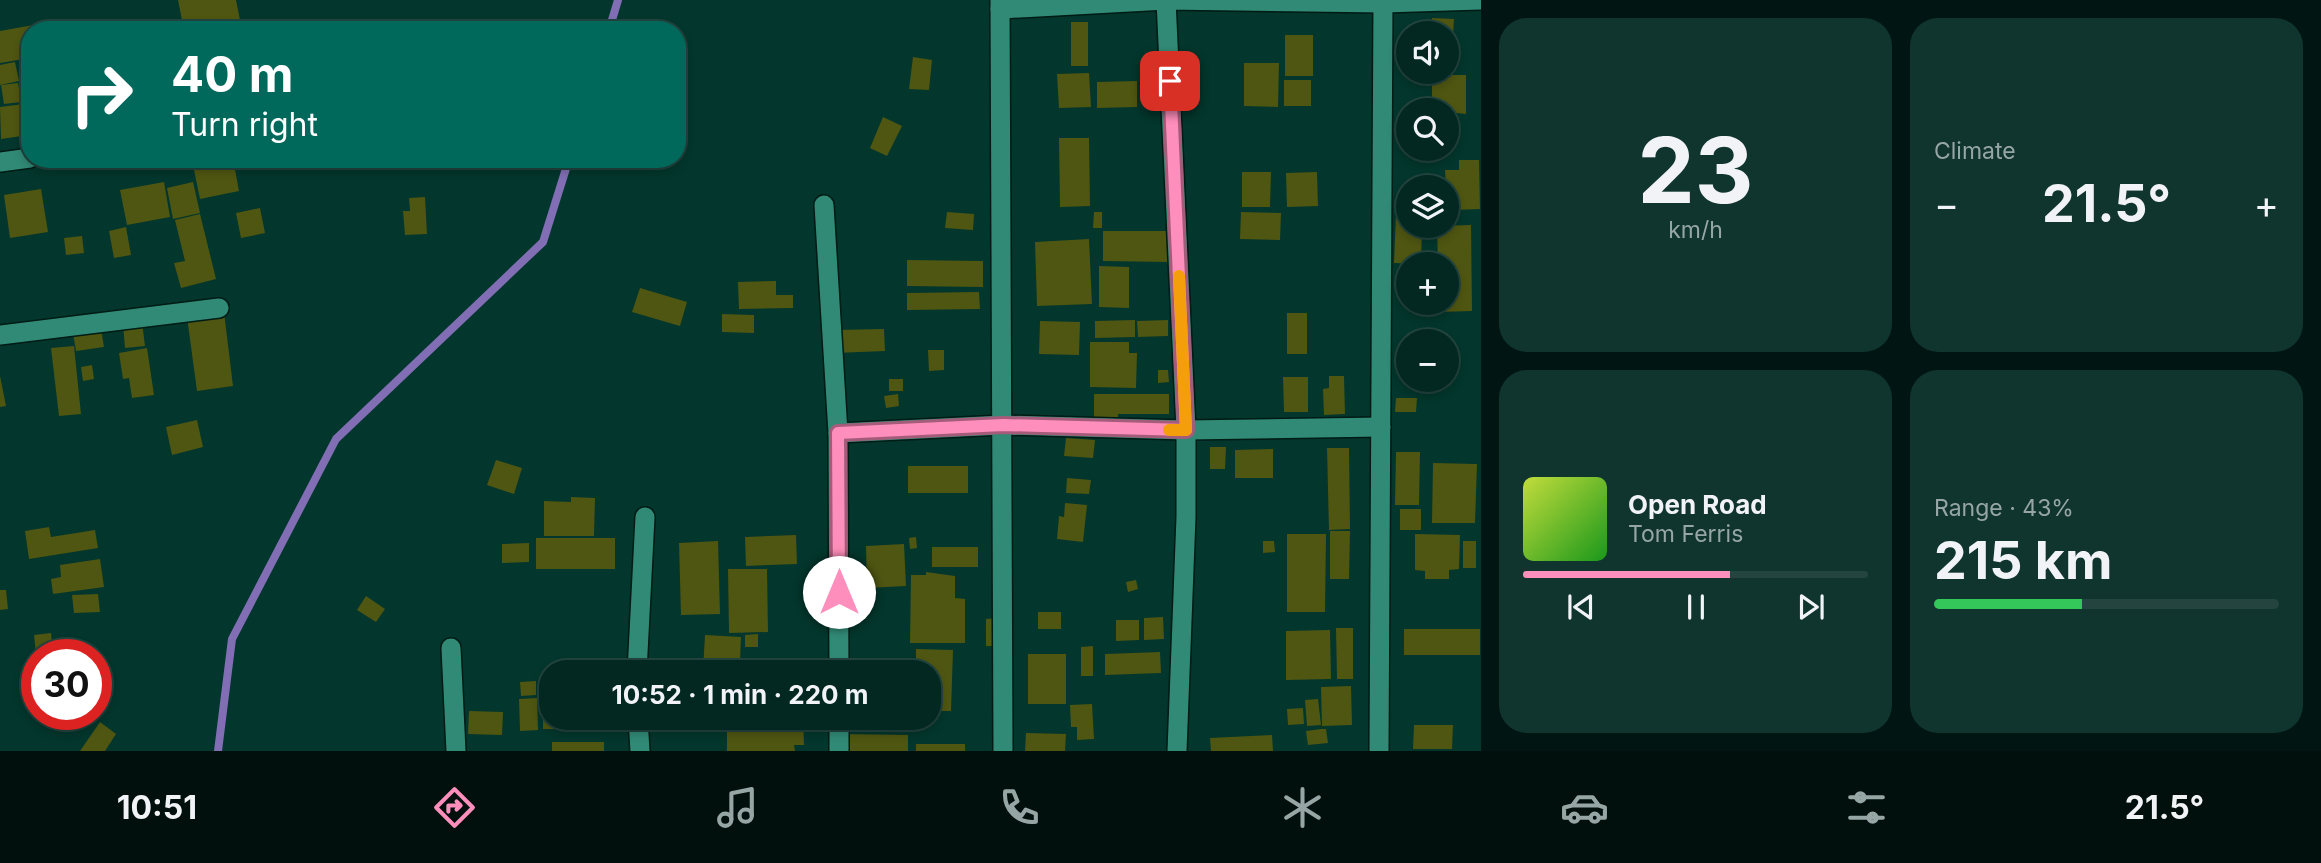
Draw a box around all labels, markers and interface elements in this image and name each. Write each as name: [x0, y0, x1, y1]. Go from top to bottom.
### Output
map controls: [1396, 21, 1459, 392]
button: sound: [1396, 21, 1459, 84]
text: 40 m: [171, 45, 294, 104]
icon: right: [56, 49, 147, 140]
pin: [1140, 51, 1200, 111]
icon: arrive: [1151, 62, 1189, 100]
button: search: [1396, 98, 1459, 161]
text: Turn right: [171, 105, 318, 144]
text: 23: [1637, 115, 1754, 225]
text: Climate: [1934, 137, 2016, 165]
text: 21.5°: [2042, 172, 2171, 235]
button: layers: [1396, 175, 1459, 238]
text: −: [1934, 181, 1959, 227]
text: +: [2254, 181, 2279, 227]
text: km/h: [1668, 216, 1723, 244]
button: +: [1396, 252, 1459, 315]
button: −: [1396, 329, 1459, 392]
text: Open Road: [1628, 489, 1767, 520]
text: Range · 43%: [1934, 494, 2074, 522]
text: Tom Ferris: [1628, 520, 1743, 548]
text: 215 km: [1934, 529, 2112, 592]
position arrow: [802, 555, 876, 629]
icon: previous: [1562, 588, 1600, 626]
icon: pause: [1677, 588, 1715, 626]
icon: next: [1792, 588, 1830, 626]
speed limit sign: 30: [21, 639, 112, 730]
text: 10:52 · 1 min · 220 m: [612, 679, 868, 710]
icon: directions: [430, 783, 479, 832]
icon: music: [713, 783, 762, 832]
icon: phone: [995, 783, 1044, 832]
icon: climate: [1278, 783, 1327, 832]
icon: car: [1560, 783, 1609, 832]
icon: filters: [1842, 783, 1891, 832]
text: 10:51: [117, 788, 197, 827]
text: 21.5°: [2125, 788, 2204, 827]

